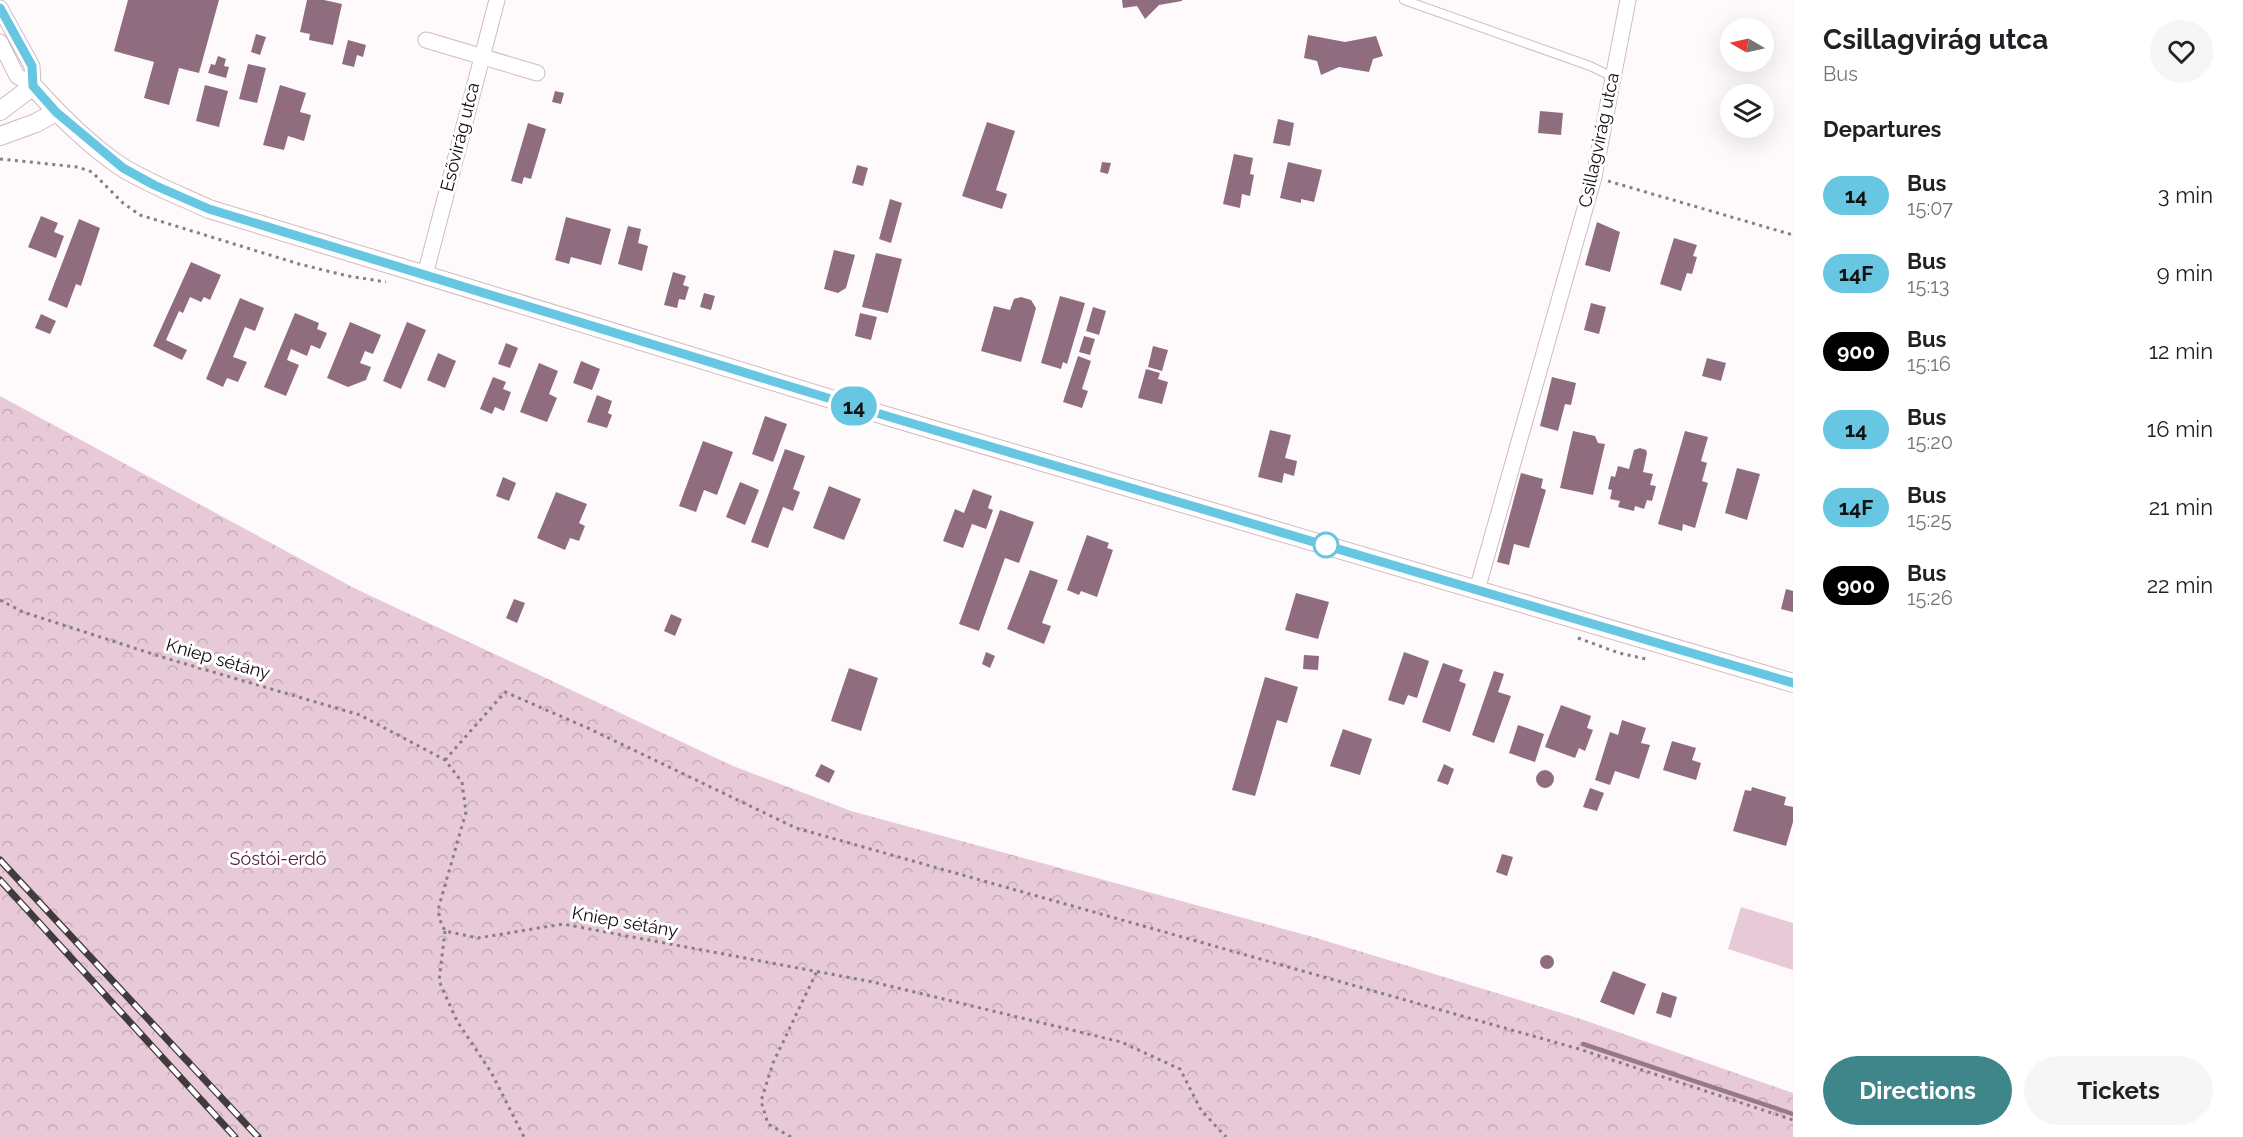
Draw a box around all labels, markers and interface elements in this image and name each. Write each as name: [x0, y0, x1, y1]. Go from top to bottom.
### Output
north arrow: [1720, 18, 1774, 72]
map controls: [1720, 18, 1774, 138]
button: heart: [2150, 20, 2213, 83]
text: Csillagvirág utca: [1823, 23, 2048, 56]
text: Bus: [1823, 62, 1858, 86]
street label: Csillagvirág utca: [1574, 71, 1623, 209]
street label: Esővirág utca: [436, 80, 483, 194]
button: layers: [1720, 84, 1774, 138]
text: Departures: [1823, 116, 1941, 142]
text: Bus: [1907, 170, 1946, 196]
text: 3 min: [2158, 182, 2213, 208]
text: 14: [1845, 183, 1867, 208]
text: 15:07: [1907, 196, 1953, 220]
text: Bus: [1907, 248, 1946, 274]
text: 9 min: [2157, 260, 2213, 286]
text: 14F: [1839, 261, 1873, 286]
text: 15:13: [1907, 274, 1949, 298]
text: Bus: [1907, 326, 1946, 352]
text: 12 min: [2149, 338, 2213, 364]
text: 900: [1837, 339, 1875, 364]
text: 15:16: [1907, 352, 1951, 376]
line badge: 14: [827, 386, 881, 426]
text: 14: [843, 394, 865, 419]
text: Bus: [1907, 404, 1946, 430]
text: 16 min: [2147, 416, 2213, 442]
text: 14: [1845, 417, 1867, 442]
text: 15:20: [1907, 430, 1953, 454]
text: Bus: [1907, 482, 1946, 508]
text: 21 min: [2149, 494, 2213, 520]
text: 14F: [1839, 495, 1873, 520]
text: 15:25: [1907, 508, 1952, 532]
unlabelled marker: [1313, 532, 1339, 558]
text: Bus: [1907, 560, 1946, 586]
text: 22 min: [2147, 572, 2213, 598]
text: 900: [1837, 573, 1875, 598]
text: 15:26: [1907, 586, 1953, 610]
street label: Kniep sétány: [164, 634, 273, 683]
park label: Sóstói-erdő: [230, 848, 327, 869]
street label: Kniep sétány: [570, 902, 680, 941]
button: Directions: [1823, 1056, 2012, 1125]
button: Tickets: [2024, 1056, 2213, 1125]

